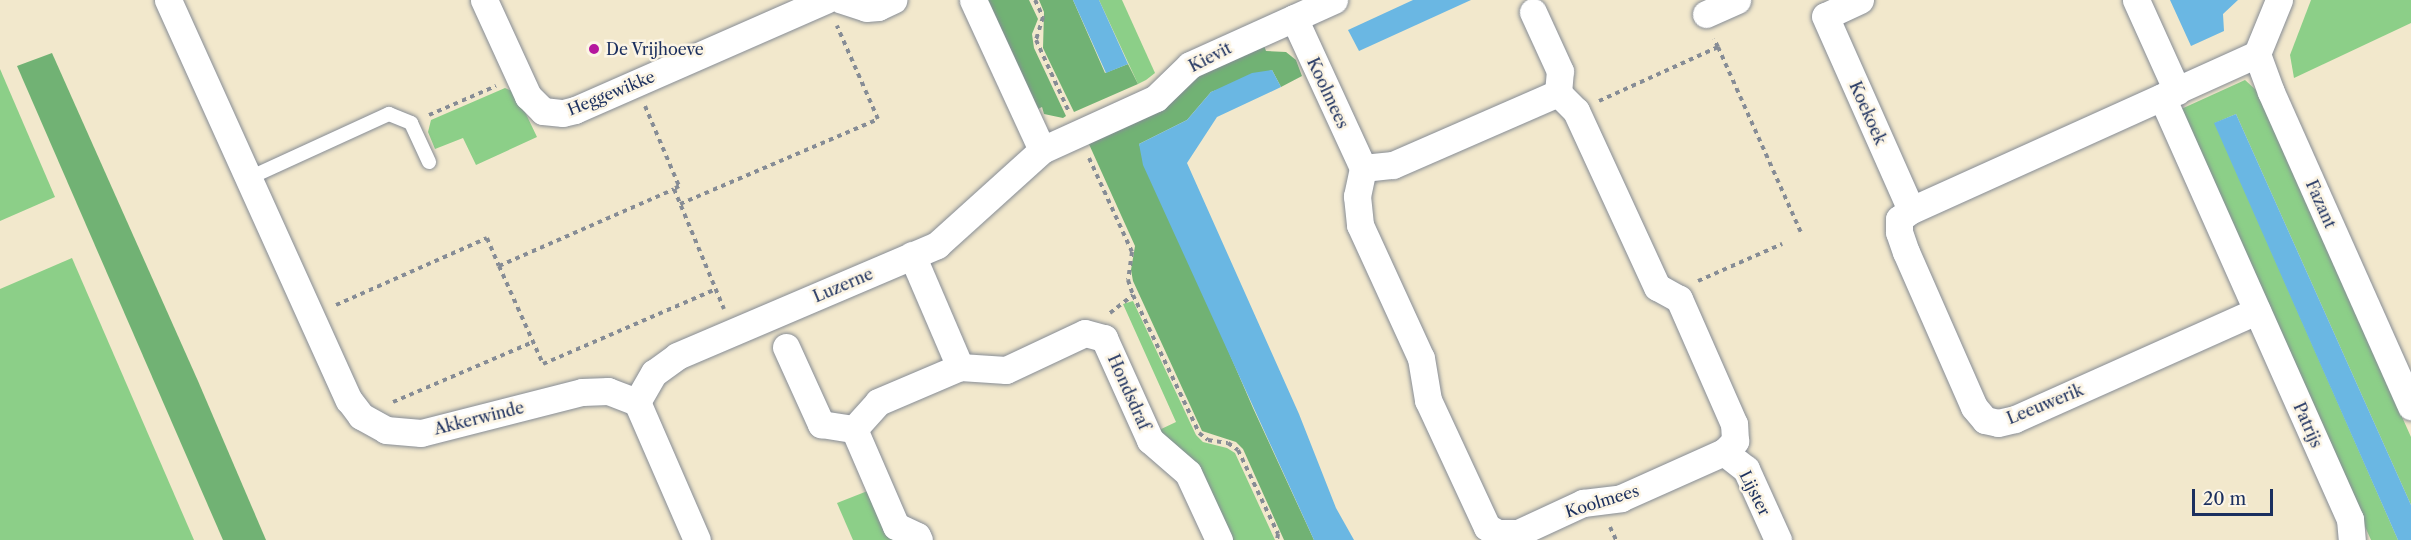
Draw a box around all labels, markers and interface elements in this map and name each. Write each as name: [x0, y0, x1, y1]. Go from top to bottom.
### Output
street label: Kievit: [1186, 38, 1234, 76]
place label: De Vrijhoeve: [606, 39, 704, 59]
marker: De Vrijhoeve: [587, 42, 601, 56]
street label: Koolmees: [1303, 54, 1353, 132]
street label: Heggewikke: [564, 67, 658, 119]
street label: Koekoek: [1846, 78, 1890, 148]
street label: Fazant: [2302, 177, 2340, 231]
street label: Luzerne: [810, 264, 876, 306]
street label: Hondsdraf: [1104, 351, 1154, 433]
street label: Leeuwerik: [2004, 380, 2086, 428]
street label: Akkerwinde: [432, 398, 526, 438]
street label: Patrijs: [2290, 399, 2326, 451]
street label: Lijster: [1736, 467, 1774, 519]
scale bar: [2195, 477, 2276, 515]
street label: Koolmees: [1563, 481, 1641, 521]
text: 20 m: [2203, 488, 2246, 510]

